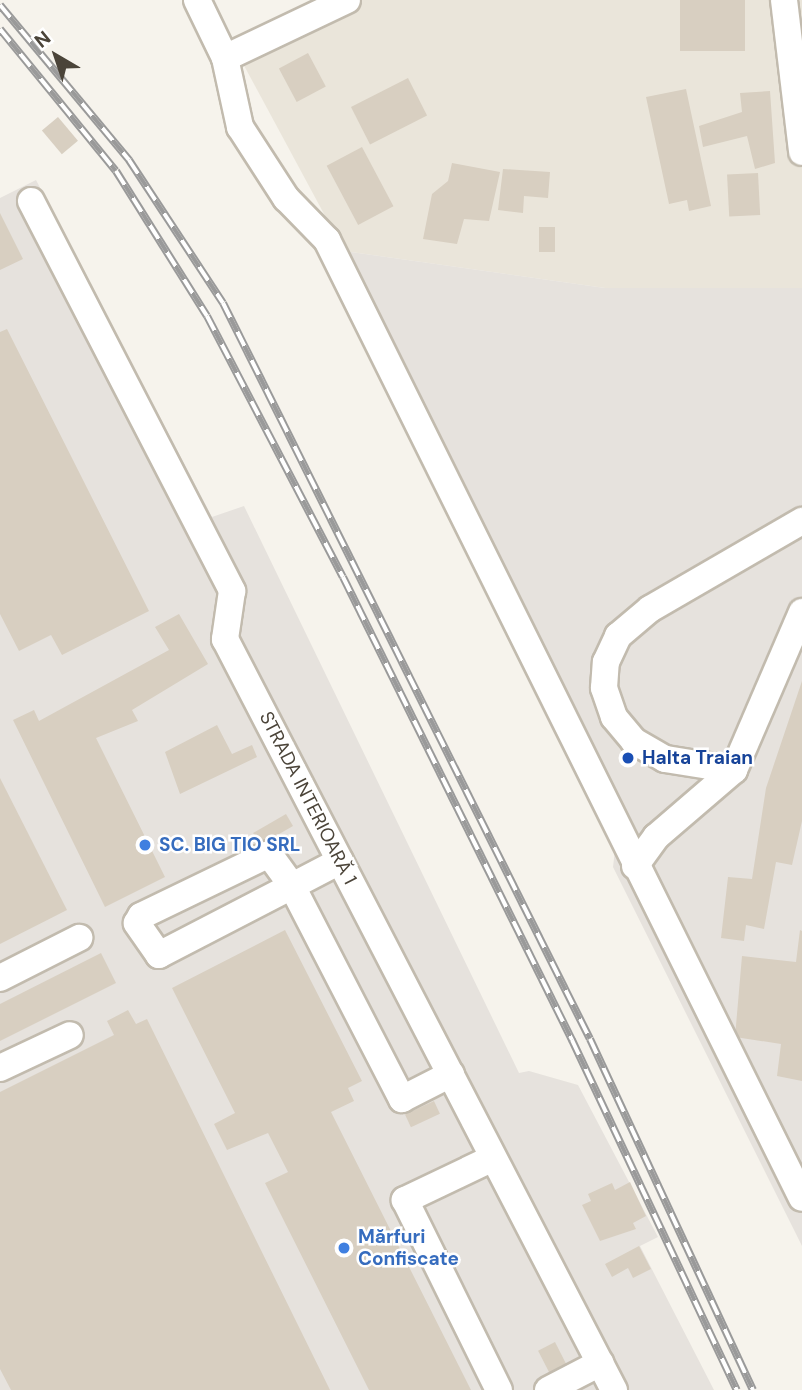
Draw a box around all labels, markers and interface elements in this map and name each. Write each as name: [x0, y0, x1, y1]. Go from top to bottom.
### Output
north arrow: [21, 21, 91, 91]
text: N: [29, 25, 56, 53]
street label: STRADA INTERIOARĂ 1: [254, 708, 362, 888]
place label: Halta Traian: [642, 747, 753, 769]
marker: Halta Traian: [620, 750, 636, 766]
place label: SC. BIG TIO SRL: [159, 834, 300, 856]
marker: SC. BIG TIO SRL: [137, 837, 153, 853]
place label: Mărfuri Confiscate: [358, 1226, 459, 1270]
marker: Mărfuri Confiscate: [336, 1240, 352, 1256]

